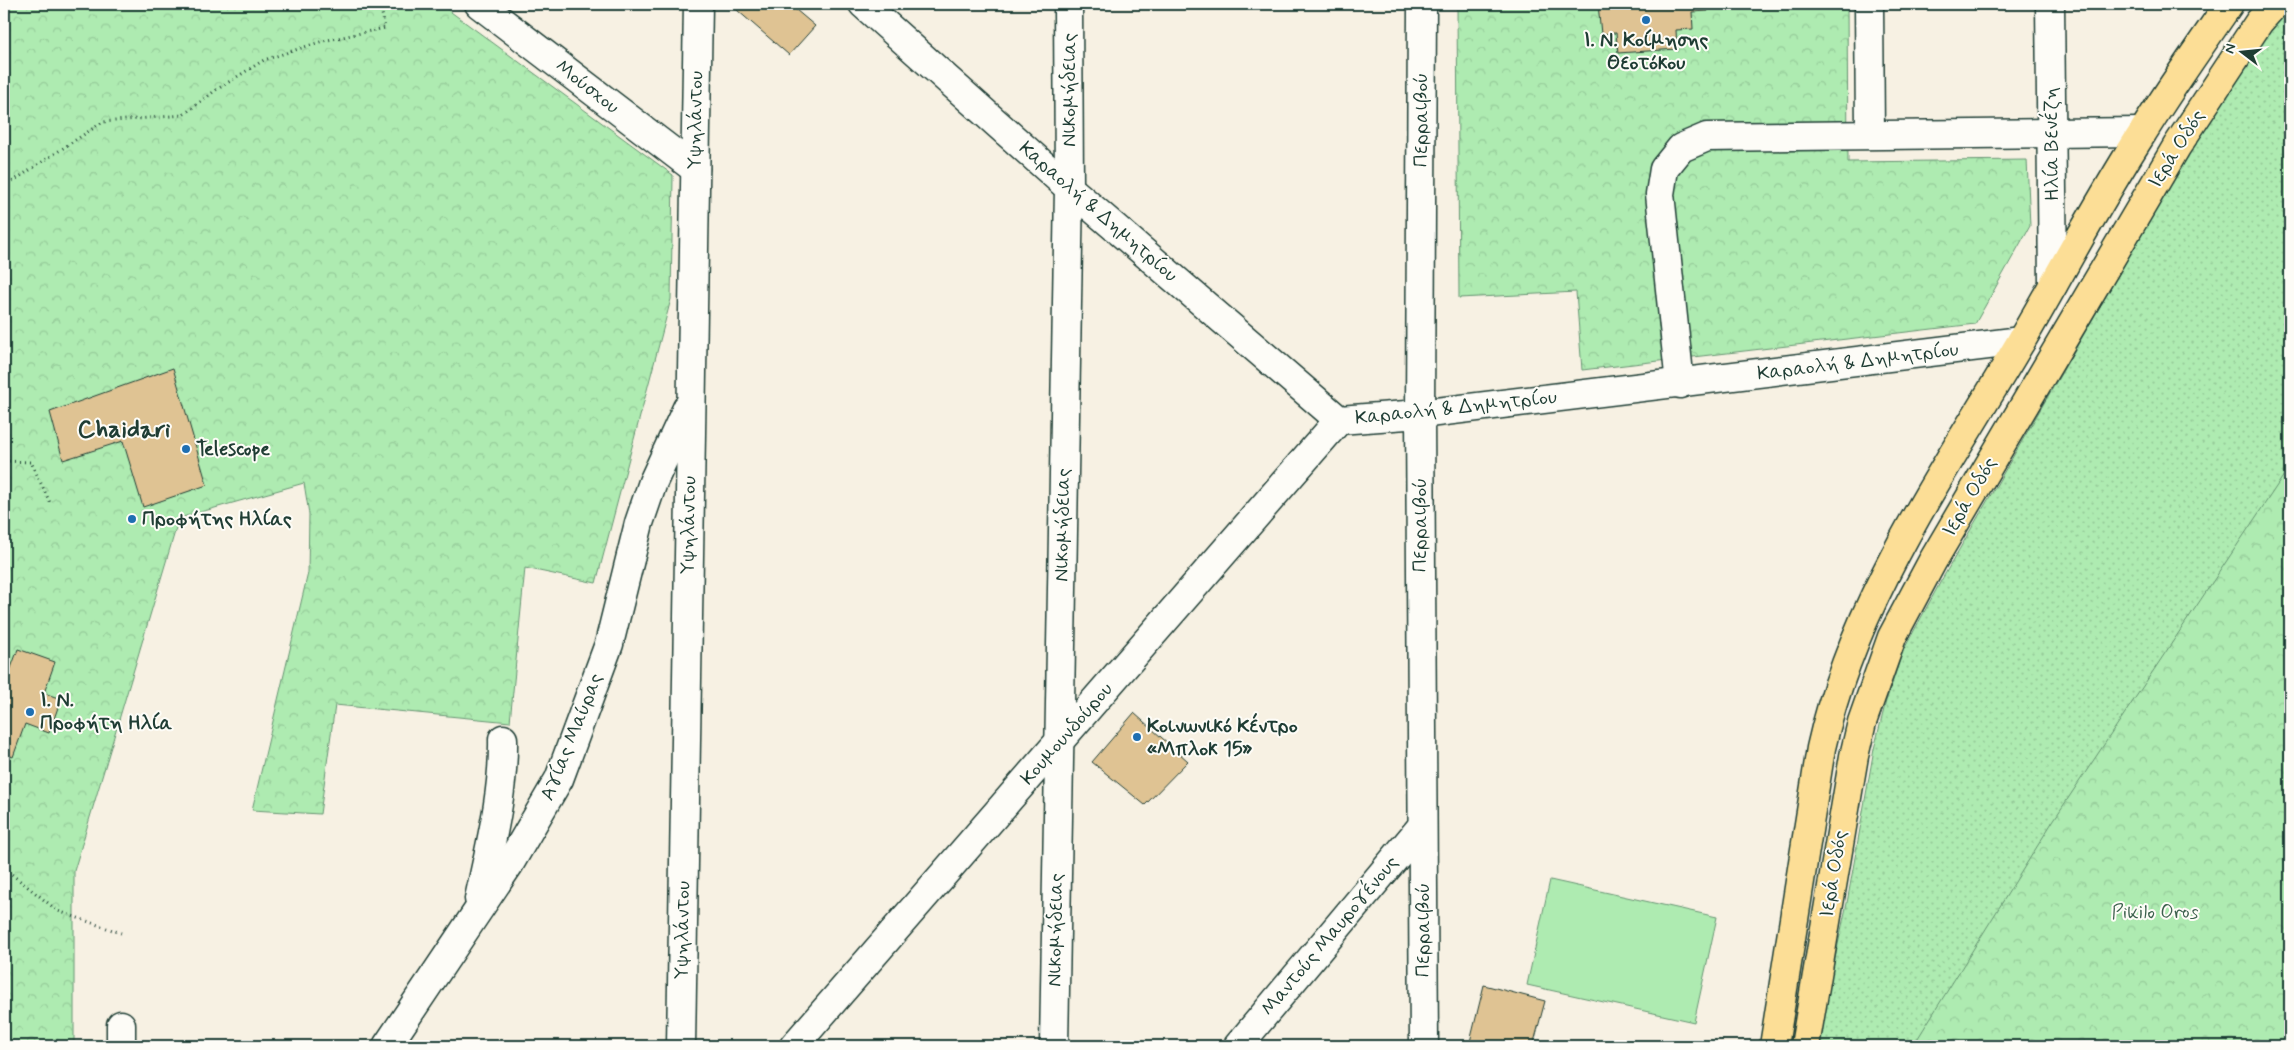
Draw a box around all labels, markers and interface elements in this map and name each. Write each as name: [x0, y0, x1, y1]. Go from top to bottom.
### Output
marker: Ι. Ν. Κοίμησης Θεοτόκου: [1640, 14, 1652, 26]
place label: Ι. Ν. Κοίμησης Θεοτόκου: [1584, 27, 1709, 77]
north arrow: [2216, 28, 2266, 78]
street label: Νικομήδειας: [1056, 33, 1083, 147]
text: N: [2221, 42, 2240, 56]
street label: Μούσχου: [549, 53, 625, 121]
street label: Υψηλάντου: [682, 71, 710, 169]
street label: Περραιβού: [1408, 73, 1435, 167]
street label: Ηλία Βενέζη: [2038, 87, 2066, 201]
street label: Ιερά Οδός: [2142, 104, 2212, 193]
street label: Καραολή & Δημητρίου: [1013, 135, 1183, 289]
street label: Καραολή & Δημητρίου: [1756, 336, 1960, 388]
street label: Καραολή & Δημητρίου: [1354, 384, 1558, 432]
district label: Chaidari: [78, 414, 171, 447]
place label: Telescope: [196, 436, 270, 463]
marker: Telescope: [180, 443, 192, 455]
street label: Ιερά Οδός: [1936, 452, 2004, 542]
street label: Νικομήδειας: [1049, 468, 1077, 582]
street label: Υψηλάντου: [675, 476, 703, 574]
street label: Περραιβού: [1407, 478, 1434, 572]
place label: Προφήτης Ηλίας: [142, 506, 292, 533]
marker: Προφήτης Ηλίας: [126, 513, 138, 525]
street label: Αγίας Μαύρας: [534, 669, 610, 805]
street label: Κουμουνδούρου: [1015, 677, 1119, 791]
place label: Ι. Ν. Προφήτη Ηλία: [40, 687, 172, 737]
marker: Ι. Ν. Προφήτη Ηλία: [24, 706, 36, 718]
place label: Κοινωνικό Κέντρο «Μπλοκ 15»: [1147, 712, 1298, 763]
marker: Κοινωνικό Κέντρο «Μπλοκ 15»: [1131, 731, 1143, 743]
street label: Ιερά Οδός: [1814, 828, 1854, 920]
street label: Μαντούς Μαυρογένους: [1255, 850, 1405, 1022]
street label: Νικομήδειας: [1042, 873, 1070, 987]
street label: Υψηλάντου: [669, 881, 697, 979]
street label: Περραιβού: [1410, 883, 1437, 977]
park label: Pikilo Oros: [2111, 899, 2199, 926]

